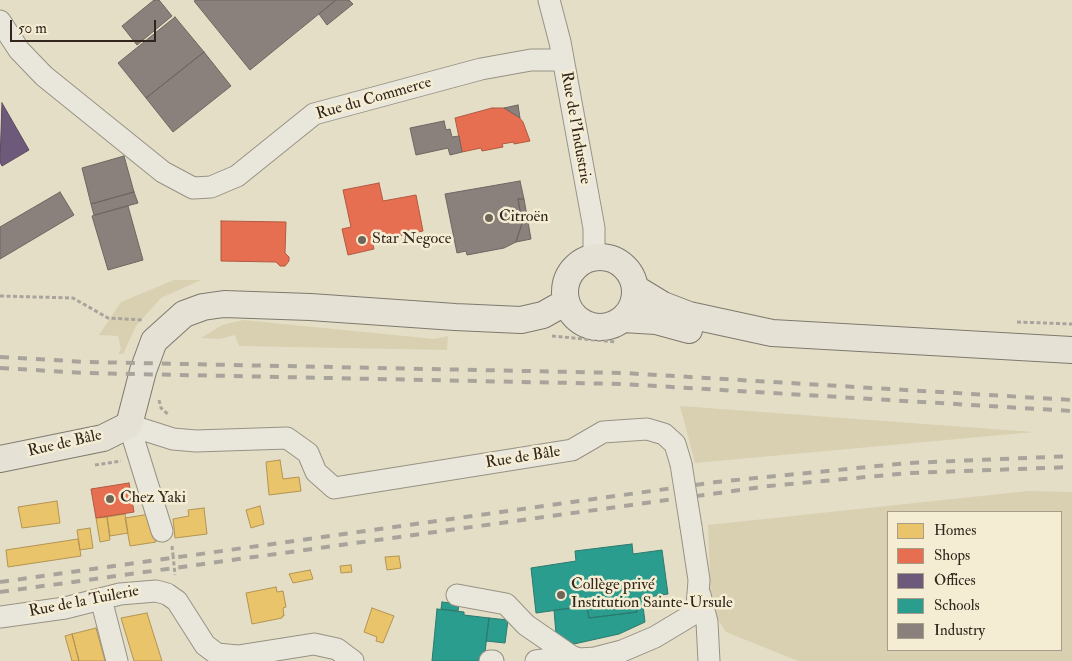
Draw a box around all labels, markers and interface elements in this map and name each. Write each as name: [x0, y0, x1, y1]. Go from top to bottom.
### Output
scale bar: [12, 10, 159, 42]
text: 50 m: [18, 19, 47, 38]
street label: Rue de l'Industrie: [556, 70, 594, 186]
street label: Rue du Commerce: [314, 73, 434, 125]
place label: Citroën: [499, 208, 548, 228]
marker: Citroën: [483, 212, 495, 224]
place label: Star Negoce: [372, 230, 451, 250]
marker: Star Negoce: [356, 234, 368, 246]
street label: Rue de Bâle: [26, 426, 104, 462]
street label: Rue de Bâle: [484, 443, 562, 473]
place label: Chez Yaki: [120, 489, 186, 509]
marker: Chez Yaki: [104, 493, 116, 505]
legend: [887, 511, 1062, 651]
text: Homes: [934, 521, 976, 540]
text: Shops: [934, 546, 970, 565]
text: Offices: [934, 571, 976, 590]
place label: Collège privé Institution Sainte-Ursule: [571, 576, 733, 614]
street label: Rue de la Tuilerie: [27, 582, 141, 622]
marker: Collège privé Institution Sainte-Ursule: [555, 589, 567, 601]
text: Schools: [934, 596, 980, 615]
text: Industry: [934, 621, 985, 640]

